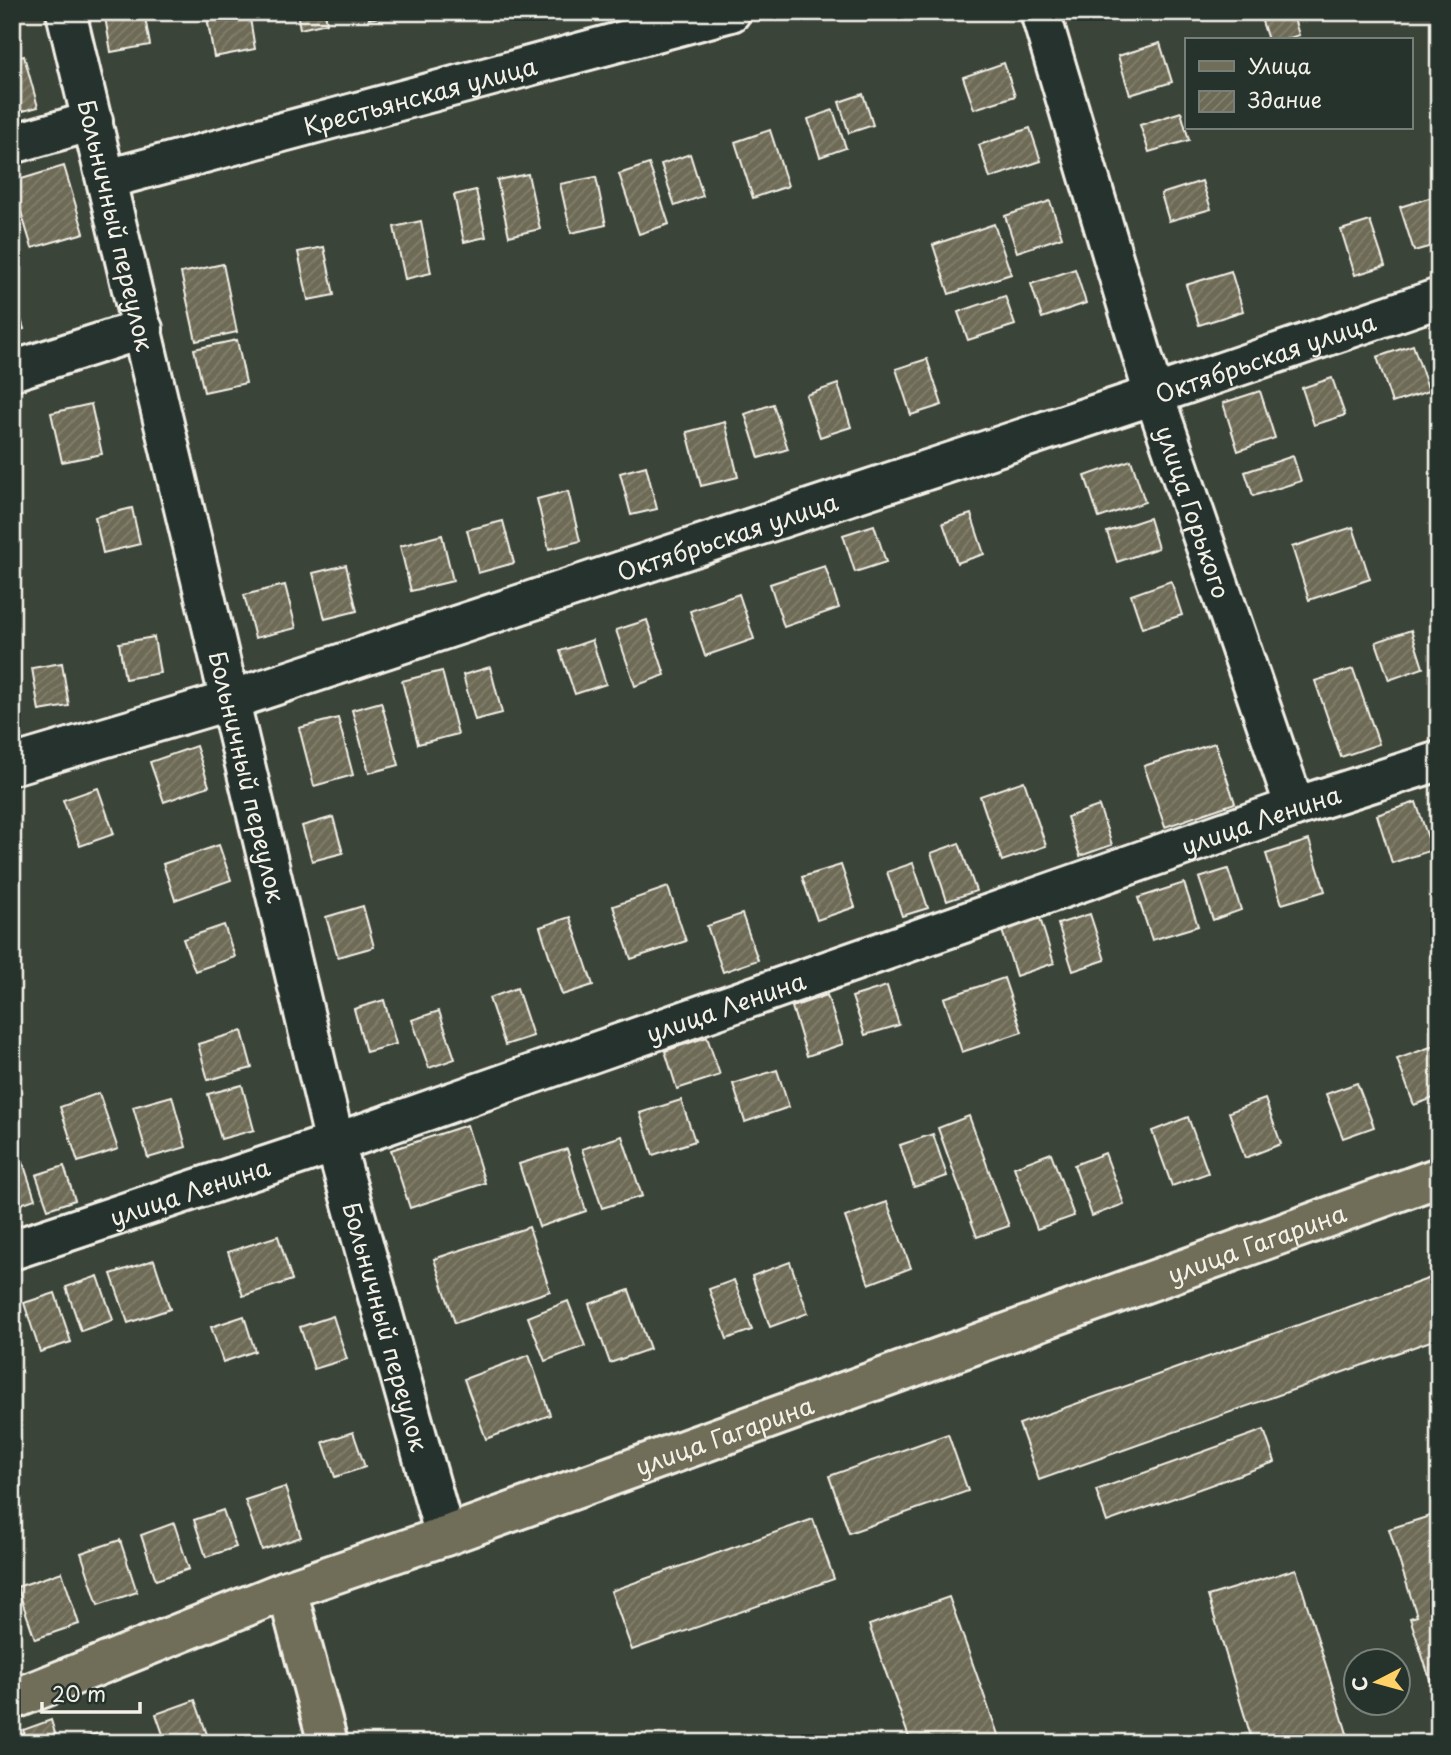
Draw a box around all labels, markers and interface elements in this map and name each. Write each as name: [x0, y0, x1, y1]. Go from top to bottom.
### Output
legend: [1185, 38, 1412, 130]
street label: Крестьянская улица: [299, 47, 541, 144]
text: Улица: [1248, 49, 1311, 81]
text: Здание: [1248, 83, 1322, 115]
street label: Больничный переулок: [69, 96, 164, 355]
street label: Октябрьская улица: [1150, 303, 1380, 411]
street label: улица Горького: [1148, 420, 1240, 603]
street label: Октябрьская улица: [612, 483, 842, 589]
street label: Больничный переулок: [201, 647, 295, 907]
street label: улица Ленина: [1176, 776, 1345, 864]
street label: улица Ленина: [641, 962, 810, 1051]
street label: улица Ленина: [105, 1148, 274, 1234]
street label: улица Гагарина: [1162, 1194, 1351, 1292]
street label: Больничный переулок: [334, 1198, 439, 1456]
street label: улица Гагарина: [630, 1386, 818, 1484]
north arrow: [1342, 1646, 1412, 1716]
scale bar: [42, 1671, 140, 1715]
text: С: [1344, 1675, 1374, 1692]
text: 20 m: [52, 1677, 106, 1709]

